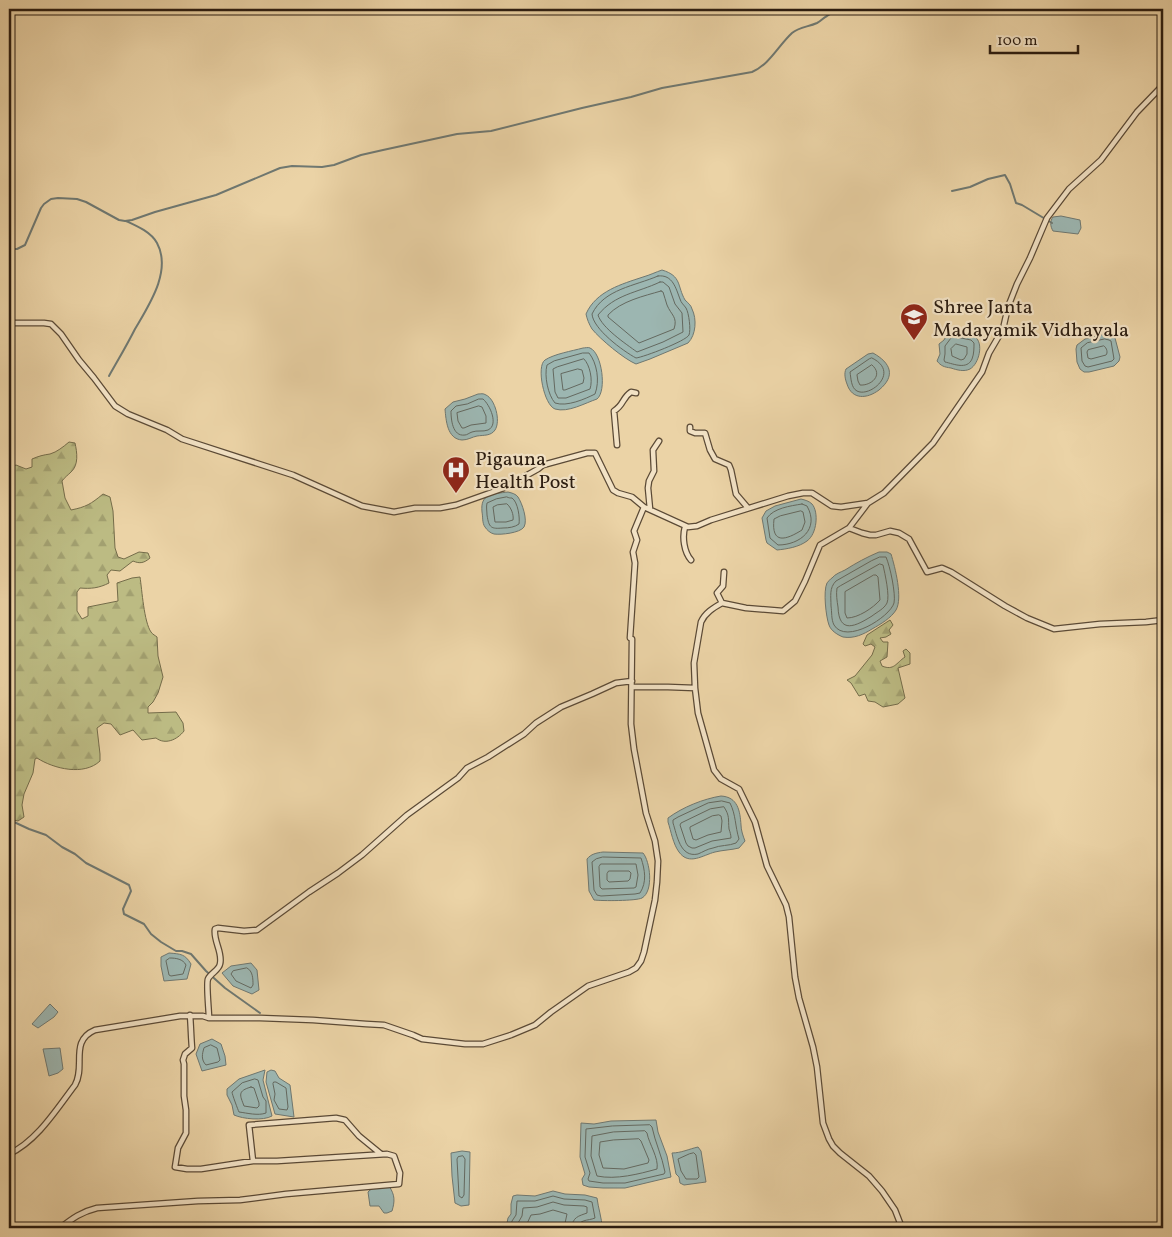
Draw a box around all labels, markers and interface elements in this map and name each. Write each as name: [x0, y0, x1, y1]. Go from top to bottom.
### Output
scale bar: [990, 22, 1077, 54]
text: 100 m: [997, 31, 1037, 52]
place label: Shree Janta Madayamik Vidhayala: [933, 294, 1129, 345]
school or university icon: Shree Janta Madayamik Vidhayala: [899, 302, 929, 341]
place label: Pigauna Health Post: [475, 446, 576, 497]
hospital icon: Pigauna Health Post: [441, 455, 471, 494]

